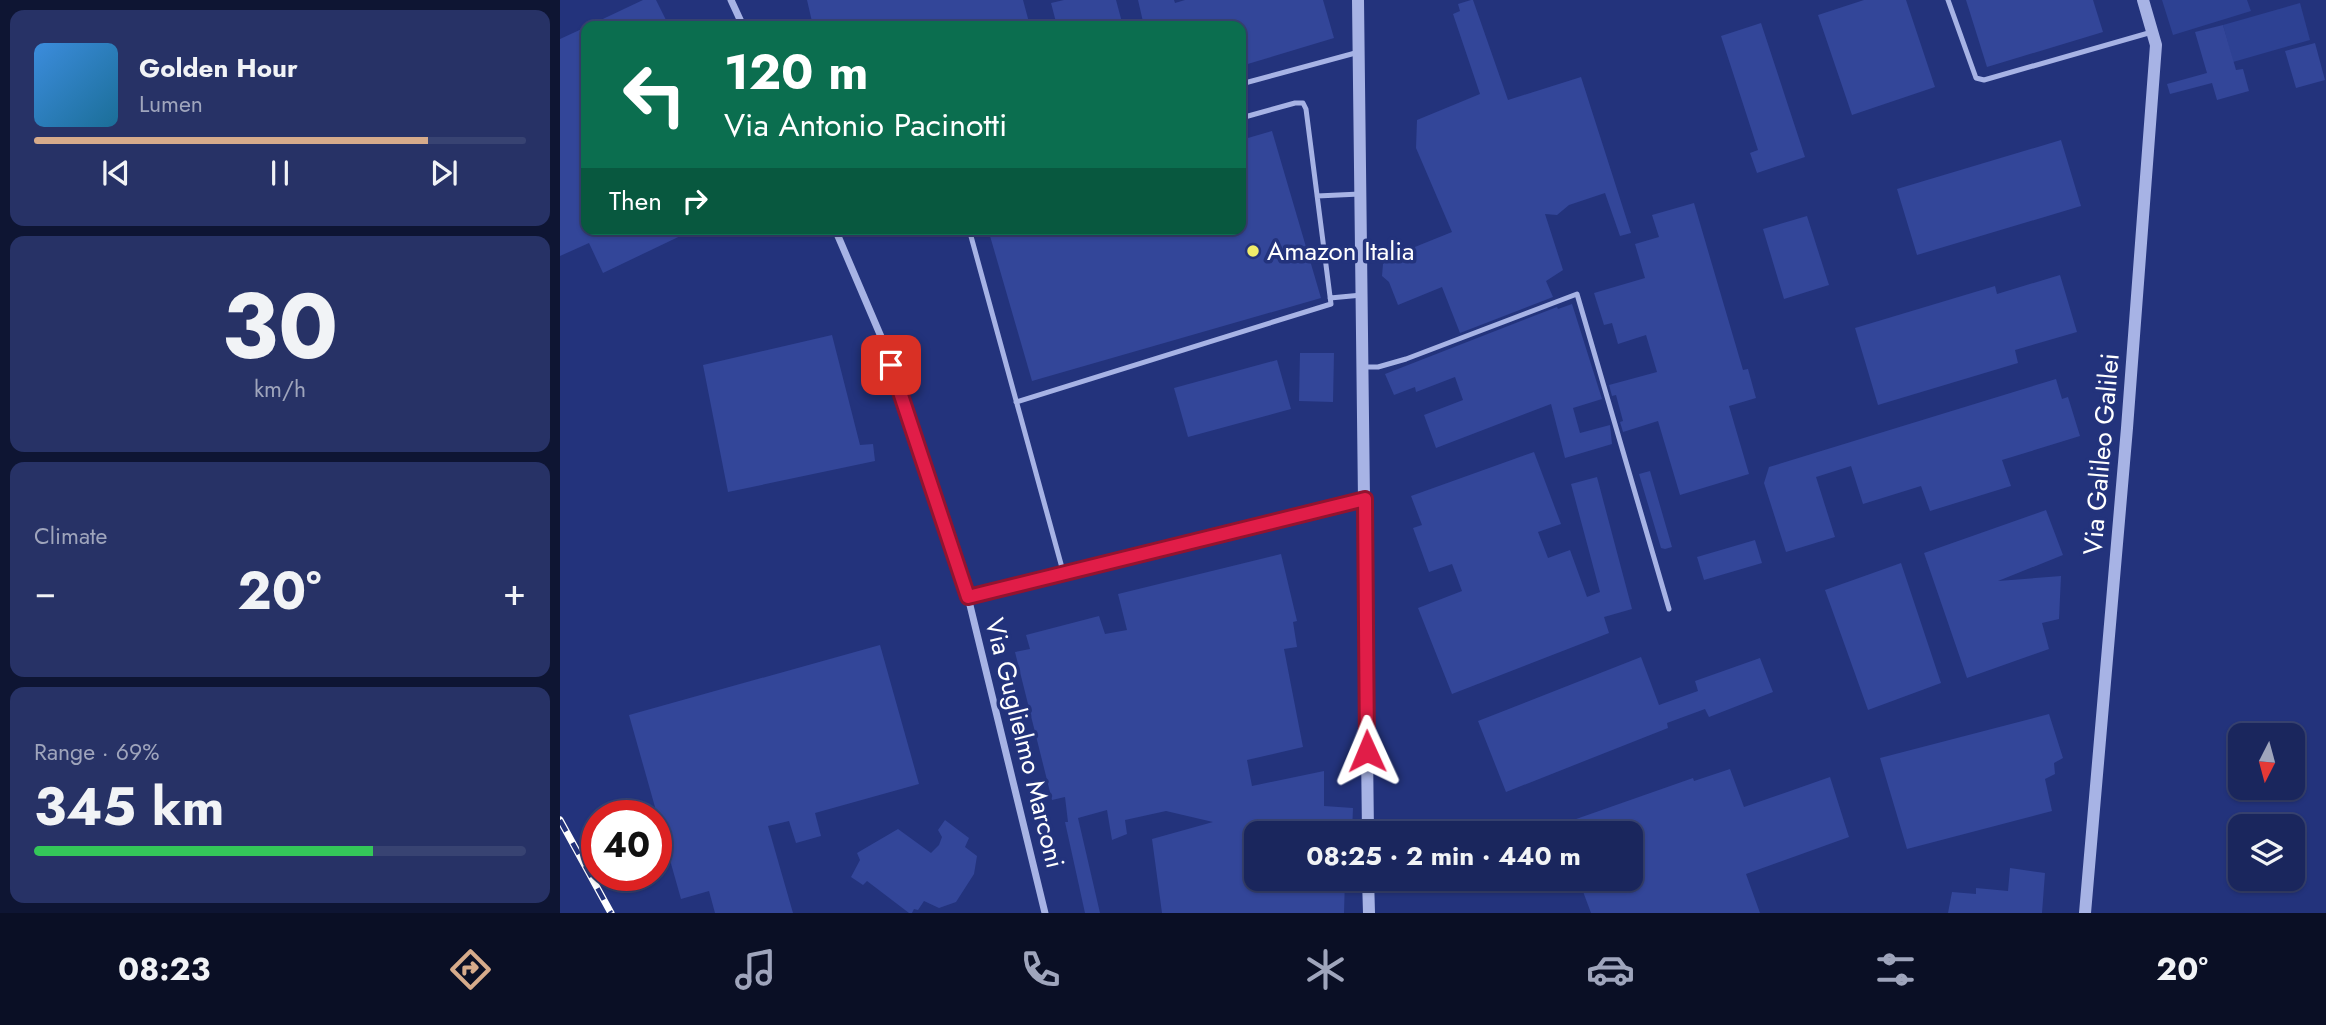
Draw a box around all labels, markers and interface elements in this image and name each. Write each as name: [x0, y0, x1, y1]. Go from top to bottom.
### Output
text: 120 m: [724, 37, 868, 107]
text: Golden Hour: [139, 49, 298, 87]
icon: left: [609, 49, 700, 140]
text: Lumen: [139, 87, 203, 121]
text: Via Antonio Pacinotti: [724, 102, 1007, 148]
icon: previous: [97, 154, 135, 192]
icon: pause: [261, 154, 299, 192]
icon: next: [425, 154, 463, 192]
text: Then: [609, 182, 662, 220]
icon: right: [676, 182, 714, 220]
place label: Amazon Italia: [1267, 232, 1415, 270]
marker: Amazon Italia: [1245, 243, 1261, 259]
text: 30: [222, 261, 338, 392]
pin: [861, 335, 921, 395]
icon: arrive: [872, 346, 910, 384]
street label: Via Galileo Galilei: [2073, 351, 2129, 557]
text: km/h: [254, 372, 306, 406]
text: Climate: [34, 519, 107, 553]
text: 20°: [238, 553, 322, 629]
text: −: [34, 564, 56, 619]
text: +: [503, 564, 526, 619]
street label: Via Guglielmo Marconi: [976, 614, 1074, 872]
position arrow: [1330, 714, 1404, 788]
north arrow: [2228, 723, 2305, 800]
map controls: [2228, 723, 2305, 891]
text: Range · 69%: [34, 735, 159, 769]
text: 345 km: [34, 769, 224, 845]
speed limit sign: 40: [581, 800, 672, 891]
button: layers: [2228, 814, 2305, 891]
text: 08:25 · 2 min · 440 m: [1306, 837, 1581, 875]
icon: directions: [446, 945, 495, 994]
icon: music: [731, 945, 780, 994]
icon: phone: [1016, 945, 1065, 994]
icon: climate: [1301, 945, 1350, 994]
icon: car: [1586, 945, 1635, 994]
icon: filters: [1871, 945, 1920, 994]
text: 08:23: [118, 946, 210, 992]
text: 20°: [2156, 946, 2208, 992]

